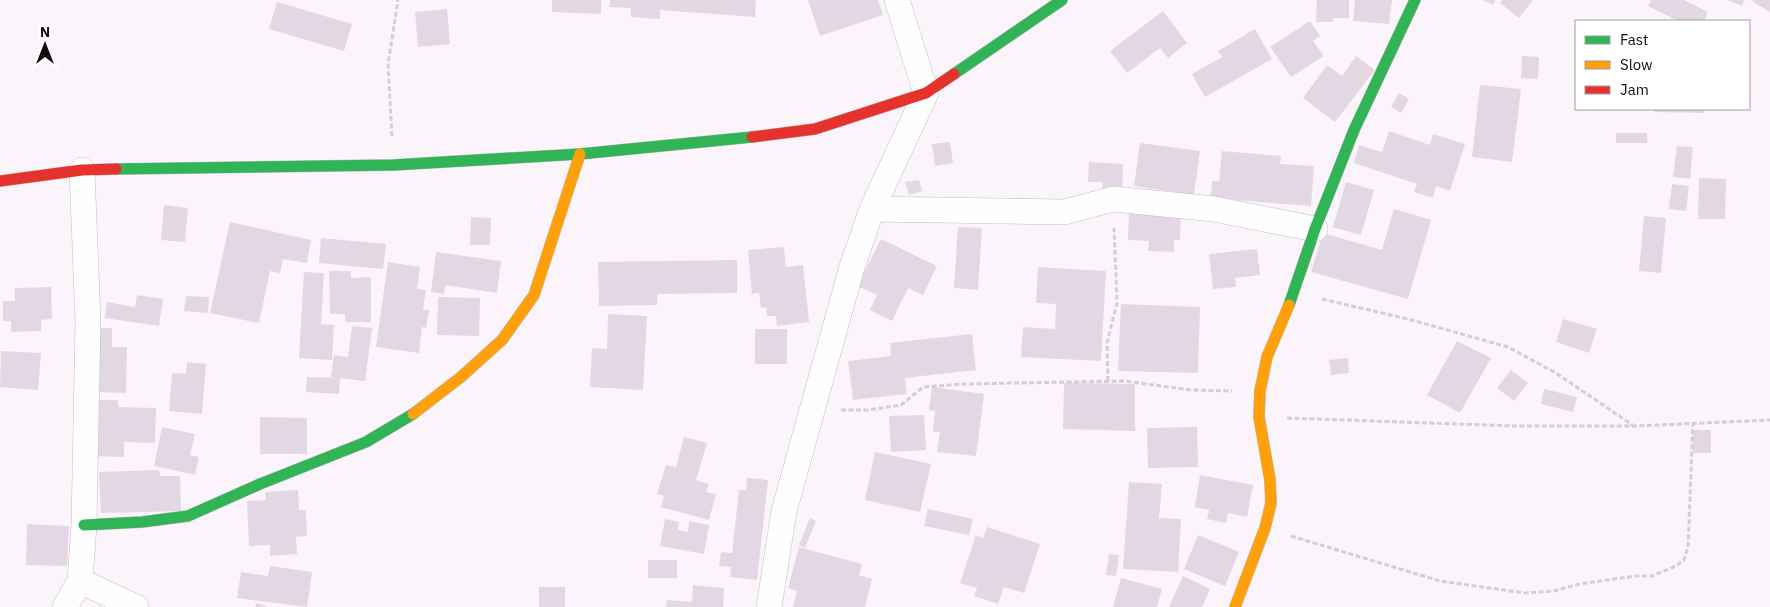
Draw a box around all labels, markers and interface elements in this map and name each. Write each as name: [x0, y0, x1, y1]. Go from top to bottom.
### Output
north arrow: [20, 20, 70, 70]
legend: [1575, 20, 1750, 110]
text: N: [40, 23, 50, 41]
text: Fast: [1620, 30, 1648, 49]
text: Slow: [1620, 55, 1653, 74]
text: Jam: [1620, 80, 1649, 99]

